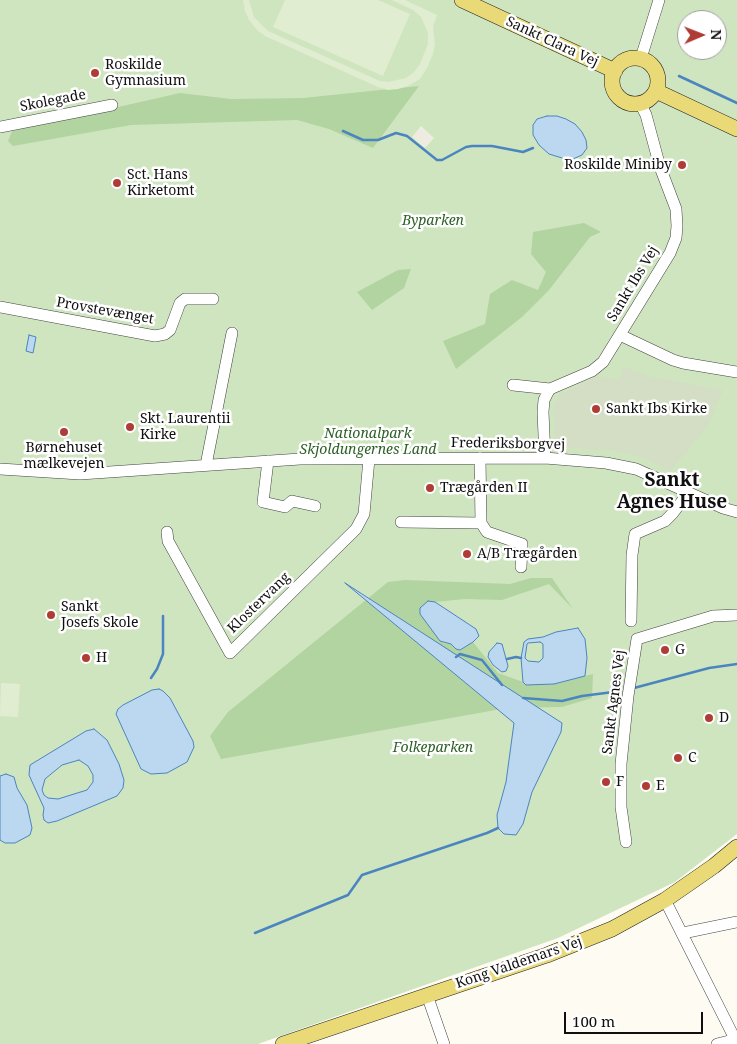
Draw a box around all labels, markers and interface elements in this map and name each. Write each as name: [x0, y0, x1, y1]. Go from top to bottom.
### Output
north arrow: [677, 10, 727, 60]
street label: Sankt Clara Vej: [503, 13, 601, 71]
text: N: [707, 29, 726, 40]
place label: Roskilde Gymnasium: [105, 57, 186, 90]
marker: Roskilde Gymnasium: [89, 67, 101, 79]
street label: Skolegade: [19, 86, 87, 116]
place label: Roskilde Miniby: [564, 157, 672, 173]
marker: Roskilde Miniby: [676, 159, 688, 171]
place label: Sct. Hans Kirketomt: [127, 167, 194, 200]
marker: Sct. Hans Kirketomt: [111, 177, 123, 189]
park label: Byparken: [402, 213, 464, 229]
street label: Sankt Ibs Vej: [604, 243, 662, 325]
street label: Provstevænget: [55, 294, 155, 328]
place label: Sankt Ibs Kirke: [606, 401, 707, 417]
marker: Sankt Ibs Kirke: [590, 403, 602, 415]
place label: Skt. Laurentii Kirke: [140, 411, 230, 444]
marker: Skt. Laurentii Kirke: [124, 421, 136, 433]
marker: Børnehuset mælkevejen: [58, 426, 70, 438]
park label: Nationalpark Skjoldungernes Land: [300, 426, 436, 458]
street label: Frederiksborgvej: [451, 435, 565, 453]
place label: Børnehuset mælkevejen: [23, 440, 105, 472]
district label: Sankt Agnes Huse: [617, 470, 727, 514]
place label: Trægården II: [440, 480, 528, 496]
marker: Trægården II: [424, 482, 436, 494]
place label: A/B Trægården: [477, 546, 577, 562]
marker: A/B Trægården: [461, 548, 473, 560]
street label: Klostervang: [224, 569, 294, 637]
place label: Sankt Josefs Skole: [61, 599, 138, 632]
marker: Sankt Josefs Skole: [45, 609, 57, 621]
place label: G: [675, 642, 685, 658]
marker: G: [659, 644, 671, 656]
street label: Sankt Agnes Vej: [599, 649, 629, 755]
place label: H: [96, 650, 107, 666]
marker: H: [80, 652, 92, 664]
place label: D: [719, 710, 729, 726]
marker: D: [703, 712, 715, 724]
park label: Folkeparken: [393, 740, 473, 756]
place label: C: [688, 750, 697, 766]
marker: C: [672, 752, 684, 764]
place label: F: [616, 774, 624, 790]
marker: F: [600, 776, 612, 788]
place label: E: [656, 778, 665, 794]
marker: E: [640, 780, 652, 792]
street label: Kong Valdemars Vej: [454, 933, 584, 993]
scale bar: [567, 1002, 706, 1034]
text: 100 m: [572, 1011, 615, 1031]

